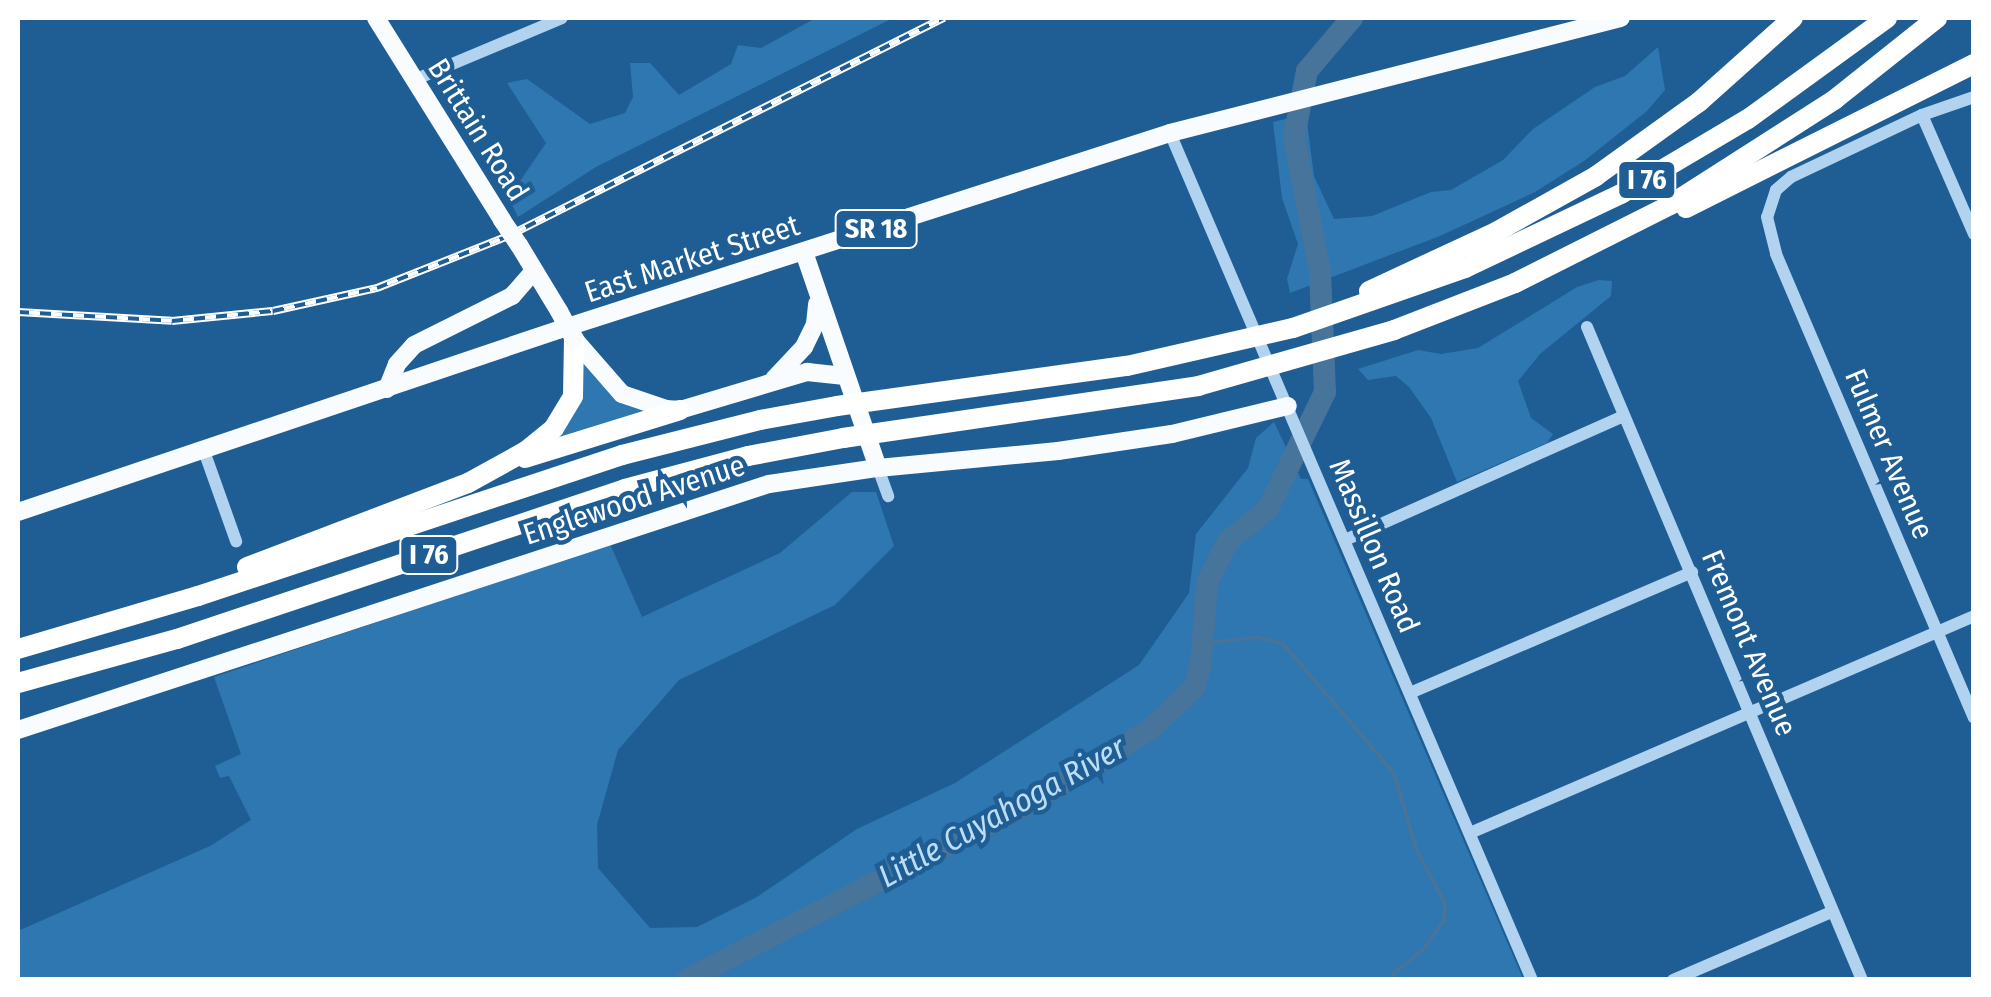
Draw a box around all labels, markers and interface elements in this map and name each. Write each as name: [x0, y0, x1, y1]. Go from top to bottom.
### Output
street label: Brittain Road: [420, 52, 536, 208]
road number: I 76: [1617, 157, 1677, 203]
road number: SR 18: [834, 206, 918, 252]
street label: East Market Street: [580, 207, 804, 311]
street label: Fulmer Avenue: [1837, 364, 1941, 544]
street label: Englewood Avenue: [519, 447, 749, 553]
street label: Massillon Road: [1321, 454, 1427, 638]
road number: I 76: [399, 532, 459, 578]
street label: Fremont Avenue: [1694, 545, 1804, 741]
water label: Little Cuyahoga River: [872, 728, 1132, 896]

